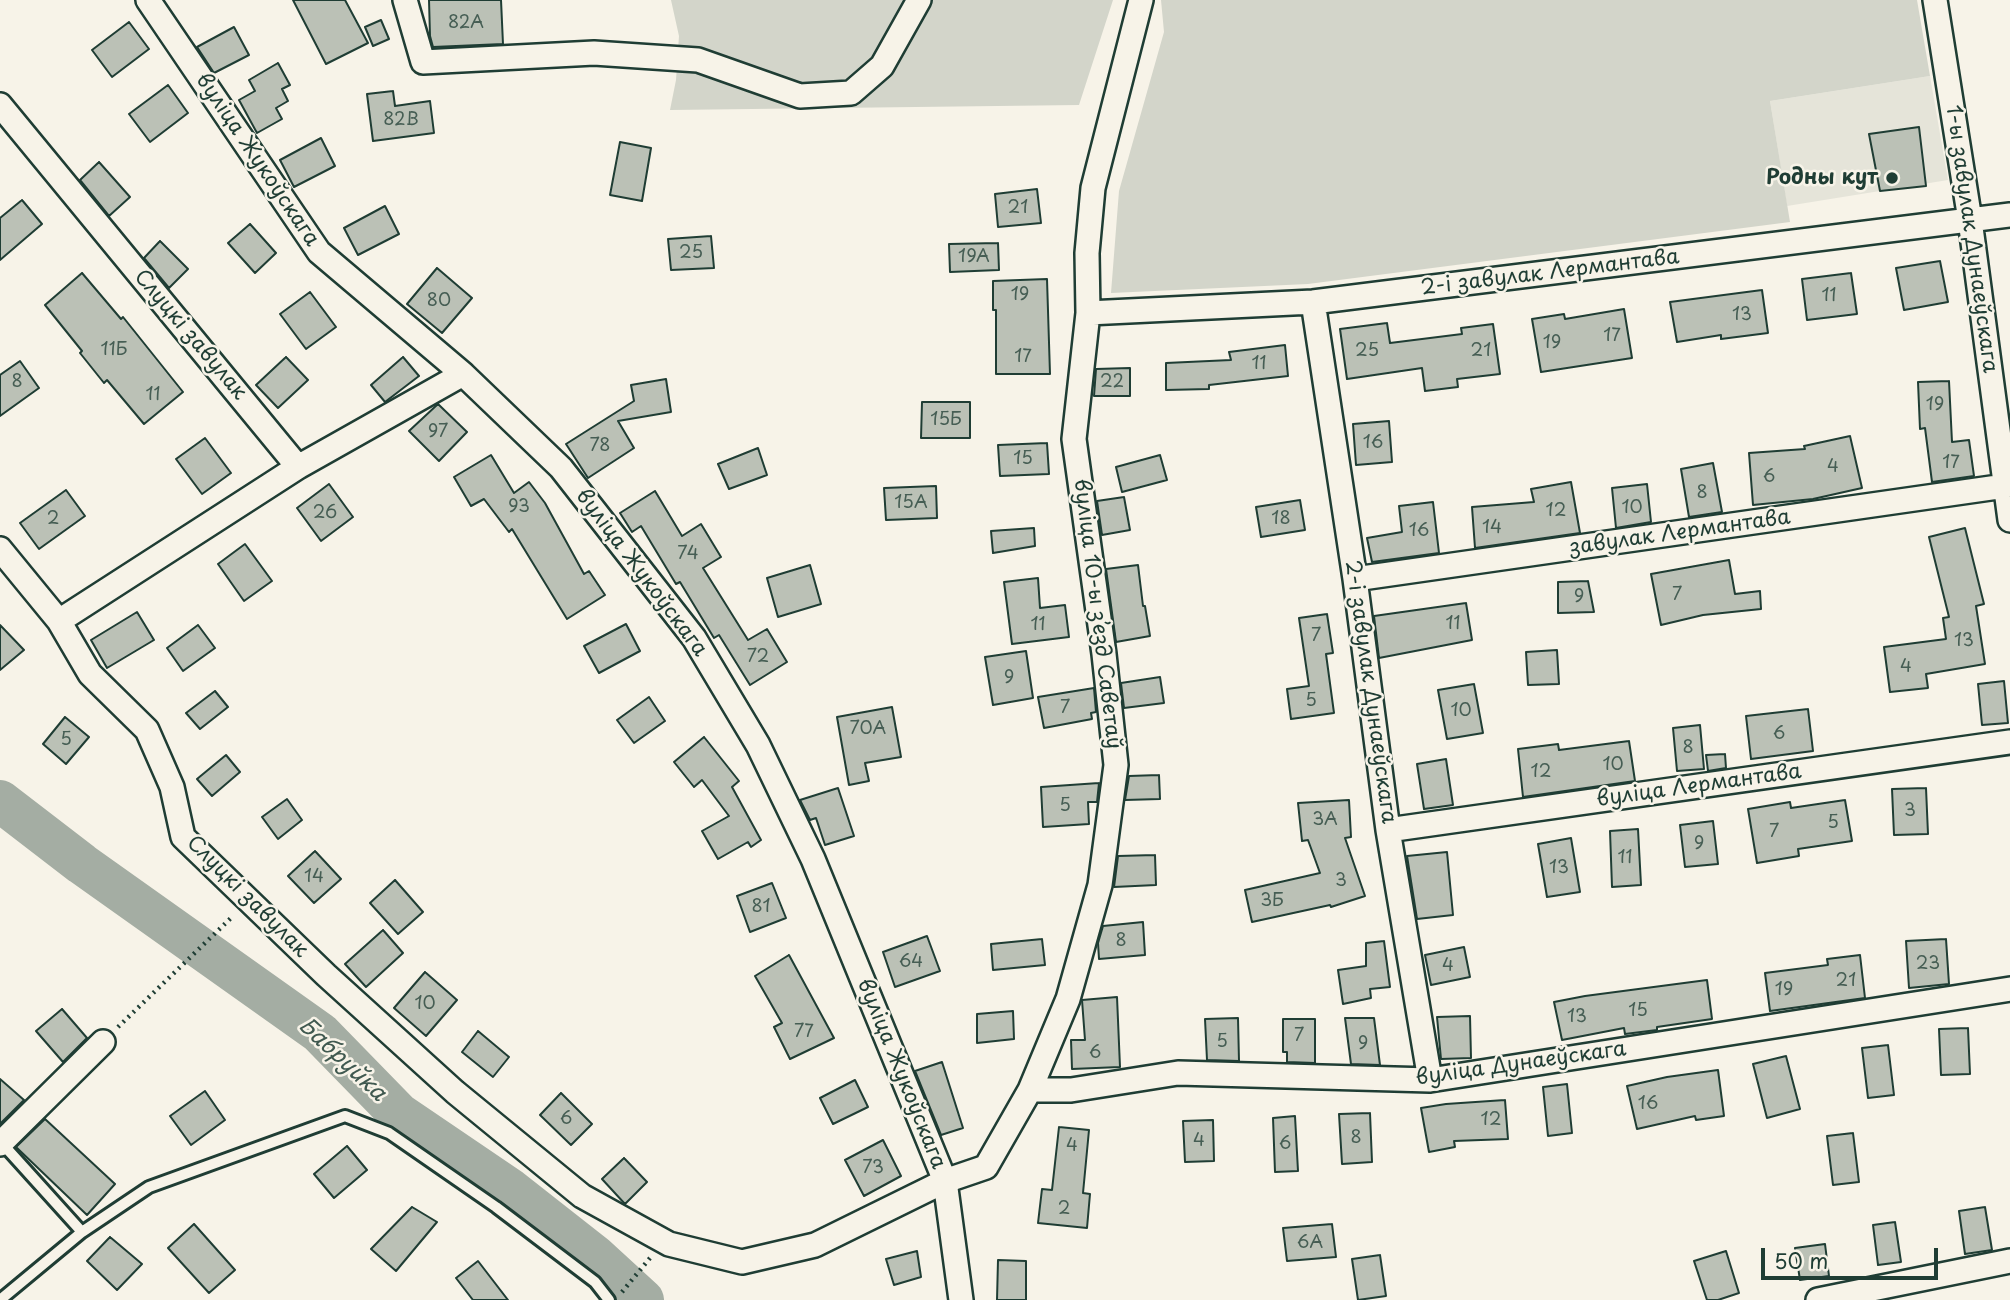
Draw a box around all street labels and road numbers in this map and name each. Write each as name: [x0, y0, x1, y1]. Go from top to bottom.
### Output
street label: вуліца Жукоўскага: [190, 69, 324, 251]
street label: 1-ы завулак Дунаеўскага: [1940, 103, 2002, 375]
street label: 2-і завулак Лермантава: [1419, 245, 1681, 301]
street label: Слуцкі завулак: [128, 265, 252, 405]
street label: вуліца 10-ы зʼезд Саветаў: [1068, 477, 1126, 751]
street label: вуліца Жукоўскага: [570, 484, 712, 662]
street label: завулак Лермантава: [1568, 505, 1792, 561]
street label: 2-і завулак Дунаеўскага: [1339, 559, 1401, 825]
street label: вуліца Лермантава: [1595, 759, 1803, 813]
street label: Слуцкі завулак: [181, 831, 313, 963]
street label: вуліца Жукоўскага: [851, 975, 951, 1173]
street label: вуліца Дунаеўскага: [1414, 1037, 1628, 1091]

